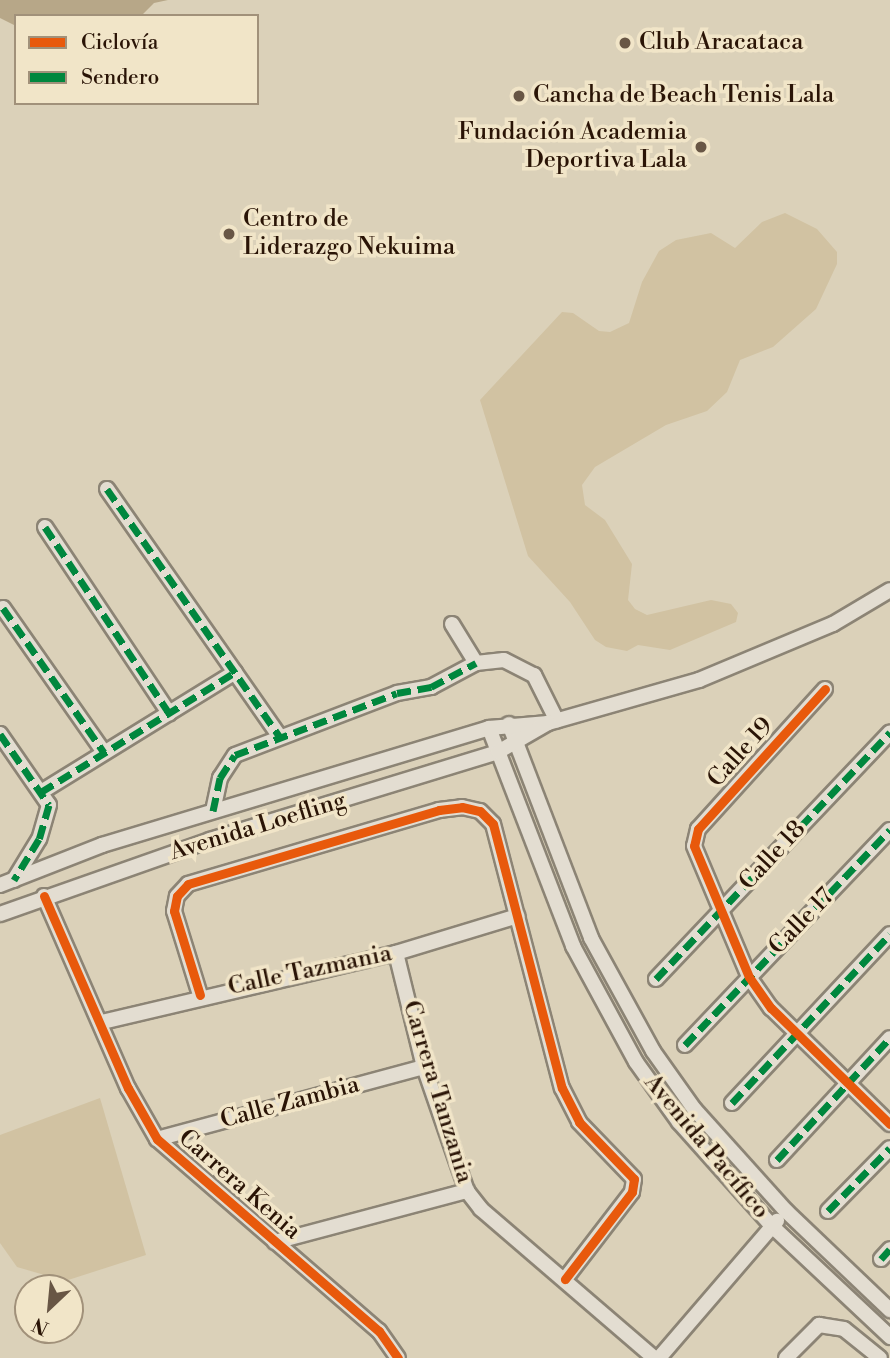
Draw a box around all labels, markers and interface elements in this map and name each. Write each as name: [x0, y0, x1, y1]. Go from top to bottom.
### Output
legend: [14, 14, 259, 105]
place label: Club Aracataca: [639, 29, 803, 57]
text: Ciclovía: [81, 30, 158, 56]
marker: Club Aracataca: [617, 35, 633, 51]
text: Sendero: [81, 65, 159, 91]
place label: Cancha de Beach Tenis Lala: [533, 82, 834, 110]
marker: Cancha de Beach Tenis Lala: [511, 88, 527, 104]
place label: Fundación Academia Deportiva Lala: [458, 119, 687, 175]
marker: Fundación Academia Deportiva Lala: [693, 139, 709, 155]
place label: Centro de Liderazgo Nekuima: [243, 206, 455, 262]
marker: Centro de Liderazgo Nekuima: [221, 226, 237, 242]
street label: Calle 19: [702, 712, 780, 794]
street label: Avenida Loefling: [167, 787, 349, 867]
street label: Calle 18: [734, 815, 812, 897]
street label: Calle 17: [763, 883, 841, 961]
street label: Calle Tazmania: [226, 940, 394, 1002]
street label: Carrera Tanzania: [396, 997, 478, 1187]
street label: Avenida Pacífico: [637, 1069, 775, 1225]
street label: Calle Zambia: [217, 1071, 363, 1135]
street label: Carrera Kenia: [172, 1124, 306, 1246]
north arrow: [14, 1274, 84, 1344]
text: N: [29, 1312, 53, 1340]

